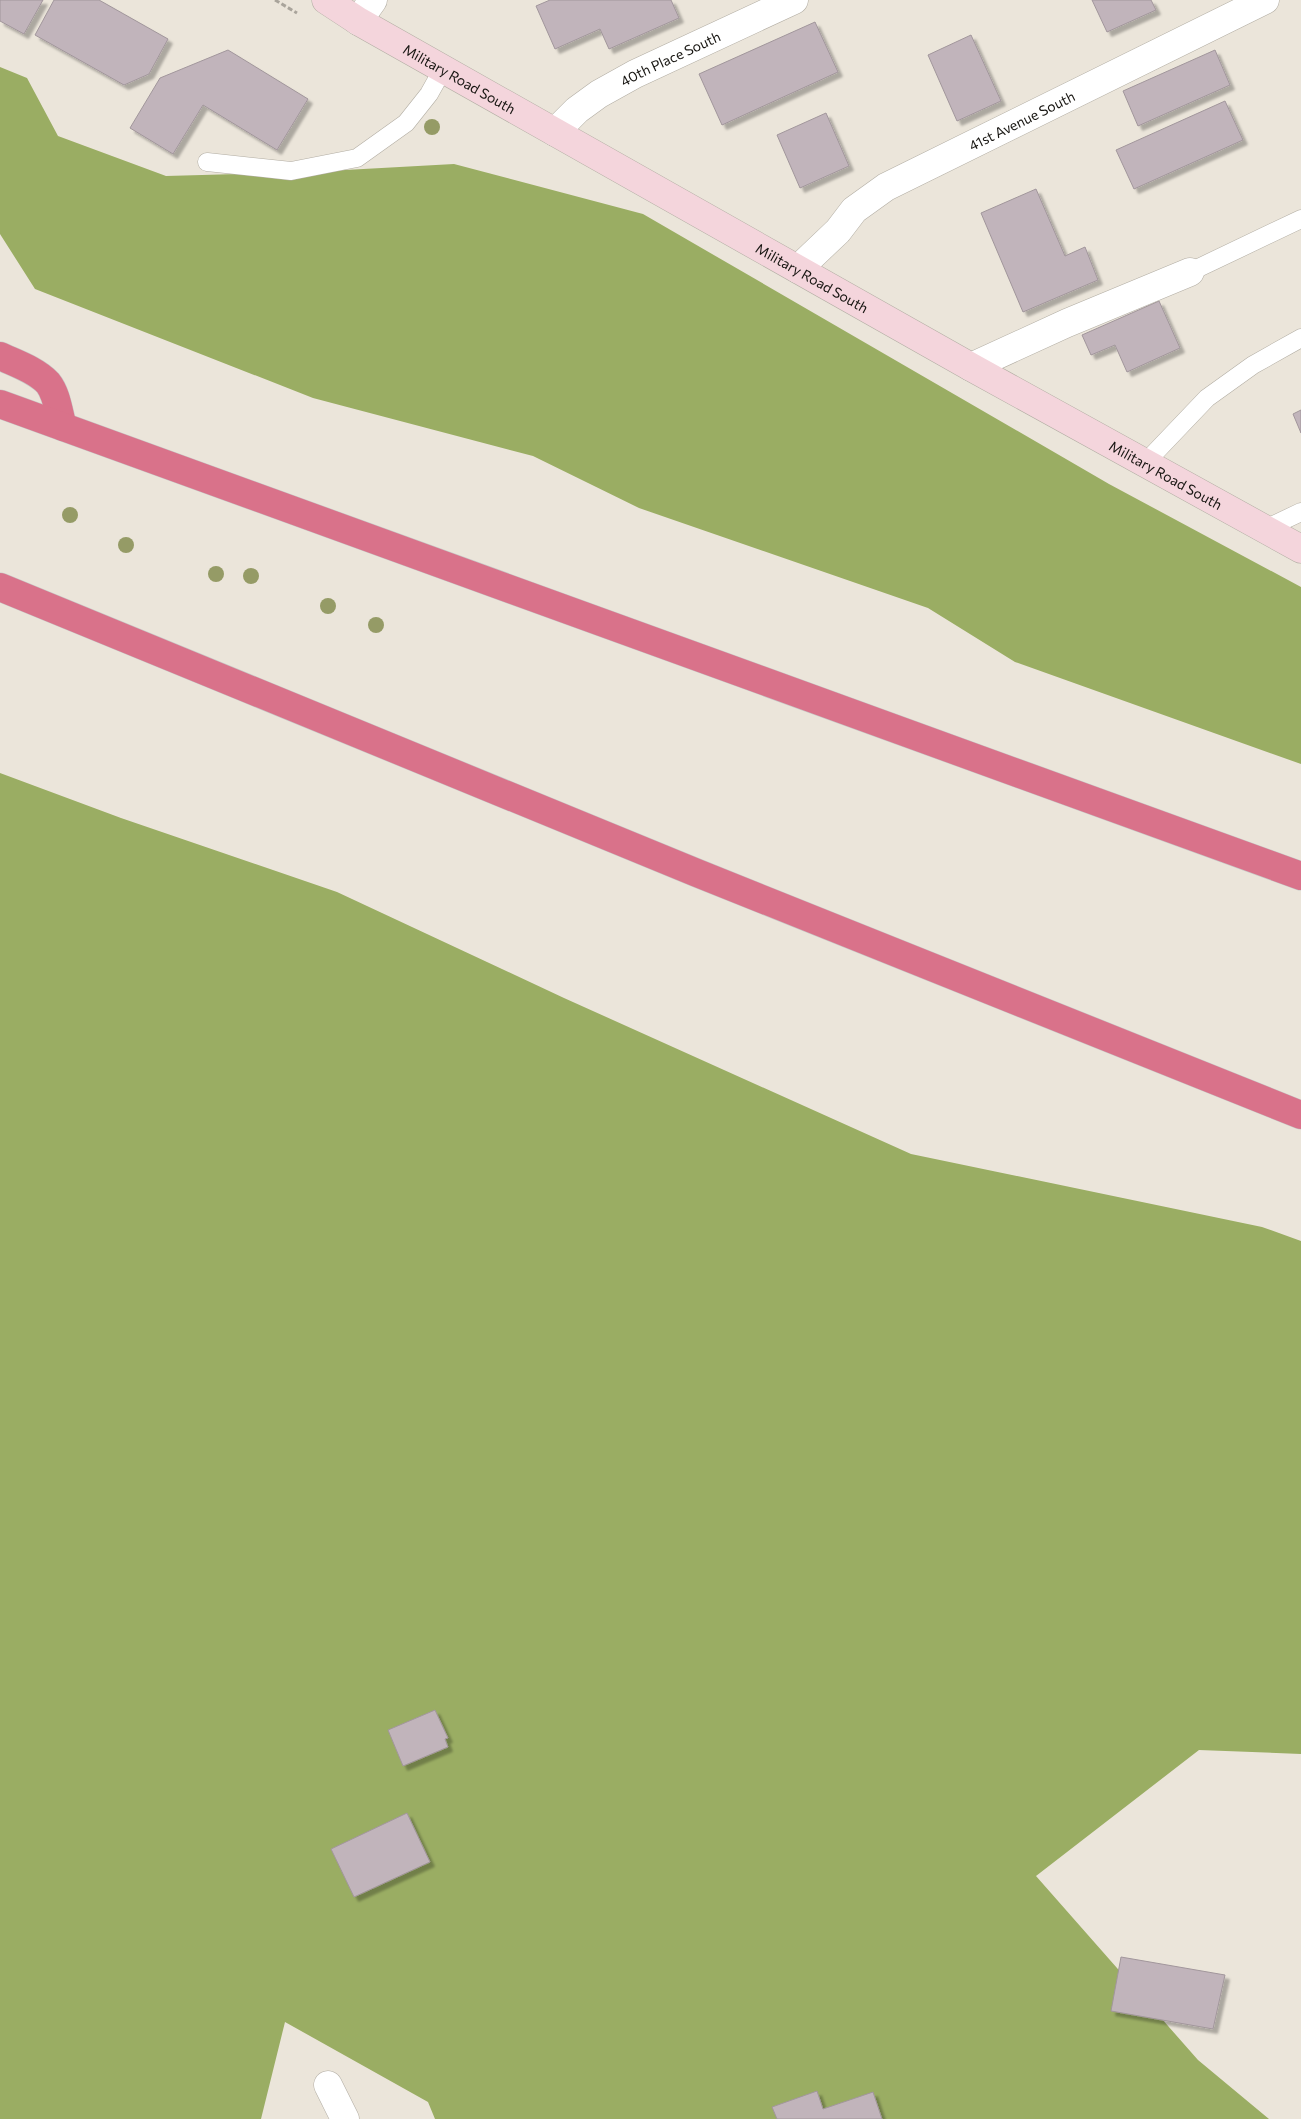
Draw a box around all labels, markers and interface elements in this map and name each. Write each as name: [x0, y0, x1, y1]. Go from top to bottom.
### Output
street label: 40th Place South: [617, 27, 723, 89]
street label: Military Road South: [400, 40, 519, 117]
street label: 41st Avenue South: [965, 87, 1077, 154]
street label: Military Road South: [753, 239, 872, 316]
street label: Military Road South: [1107, 437, 1226, 513]

